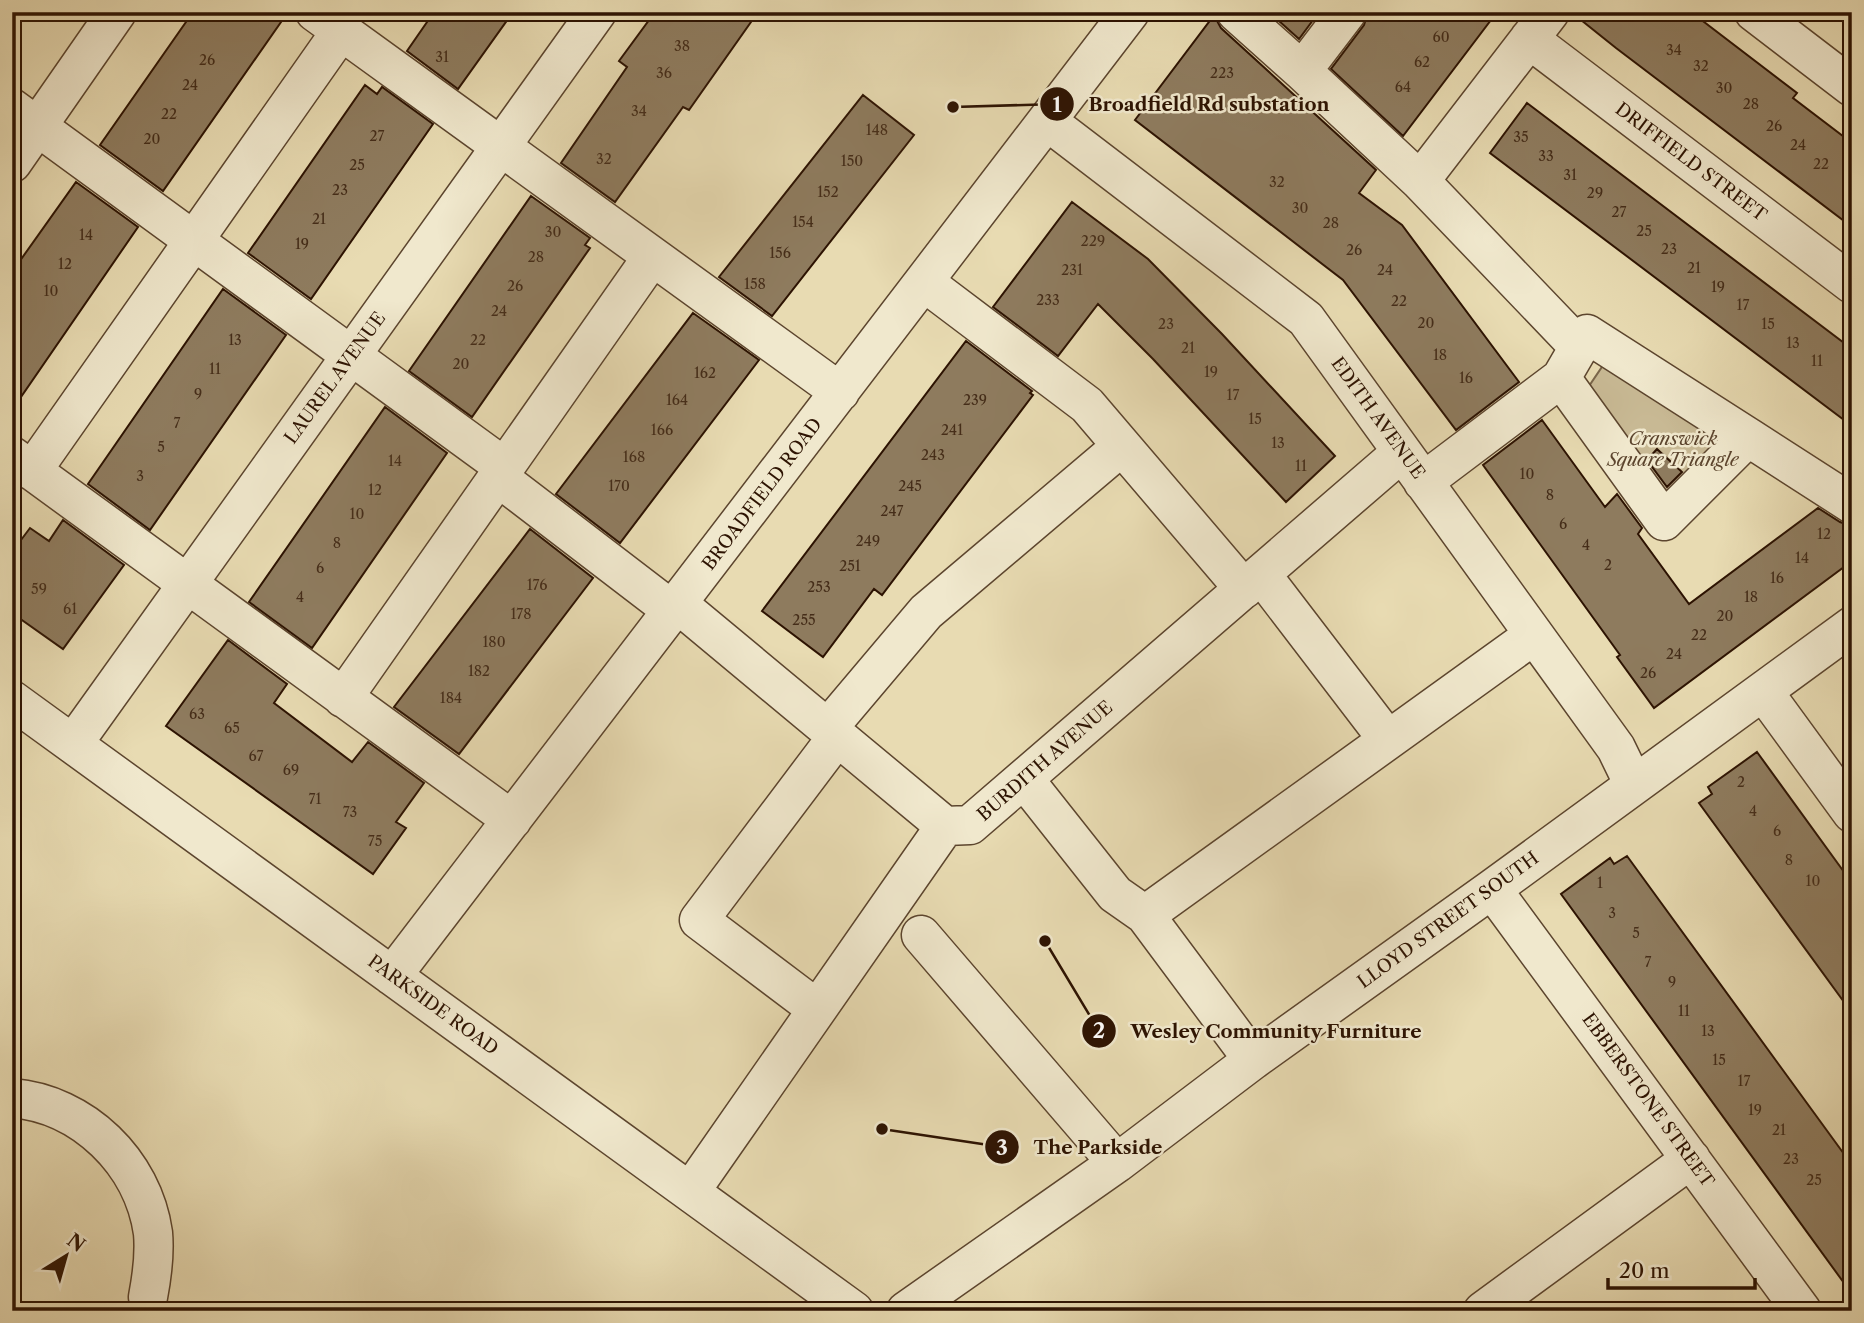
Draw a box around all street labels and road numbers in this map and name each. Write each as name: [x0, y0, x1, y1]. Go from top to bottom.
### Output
street label: DRIFFIELD STREET: [1611, 98, 1771, 226]
street label: LAUREL AVENUE: [280, 308, 390, 448]
street label: EDITH AVENUE: [1326, 353, 1430, 483]
street label: BROADFIELD ROAD: [698, 414, 826, 574]
street label: BURDITH AVENUE: [973, 696, 1117, 826]
street label: LLOYD STREET SOUTH: [1353, 847, 1543, 993]
street label: PARKSIDE ROAD: [363, 950, 503, 1060]
street label: EBBERSTONE STREET: [1577, 1009, 1719, 1192]

